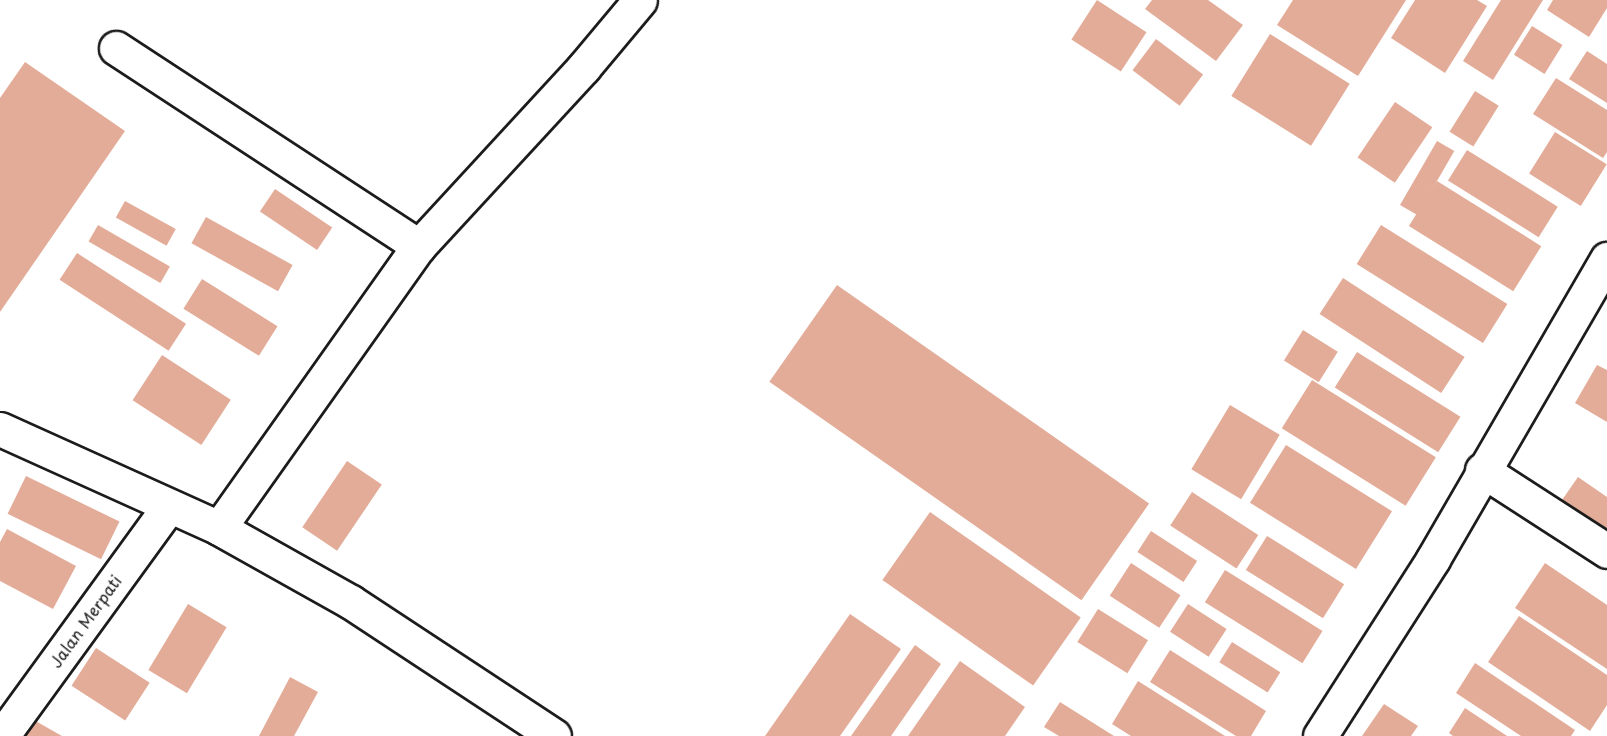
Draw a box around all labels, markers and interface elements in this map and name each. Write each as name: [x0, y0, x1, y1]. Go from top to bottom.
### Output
street label: Jalan Merpati: [45, 571, 125, 671]

